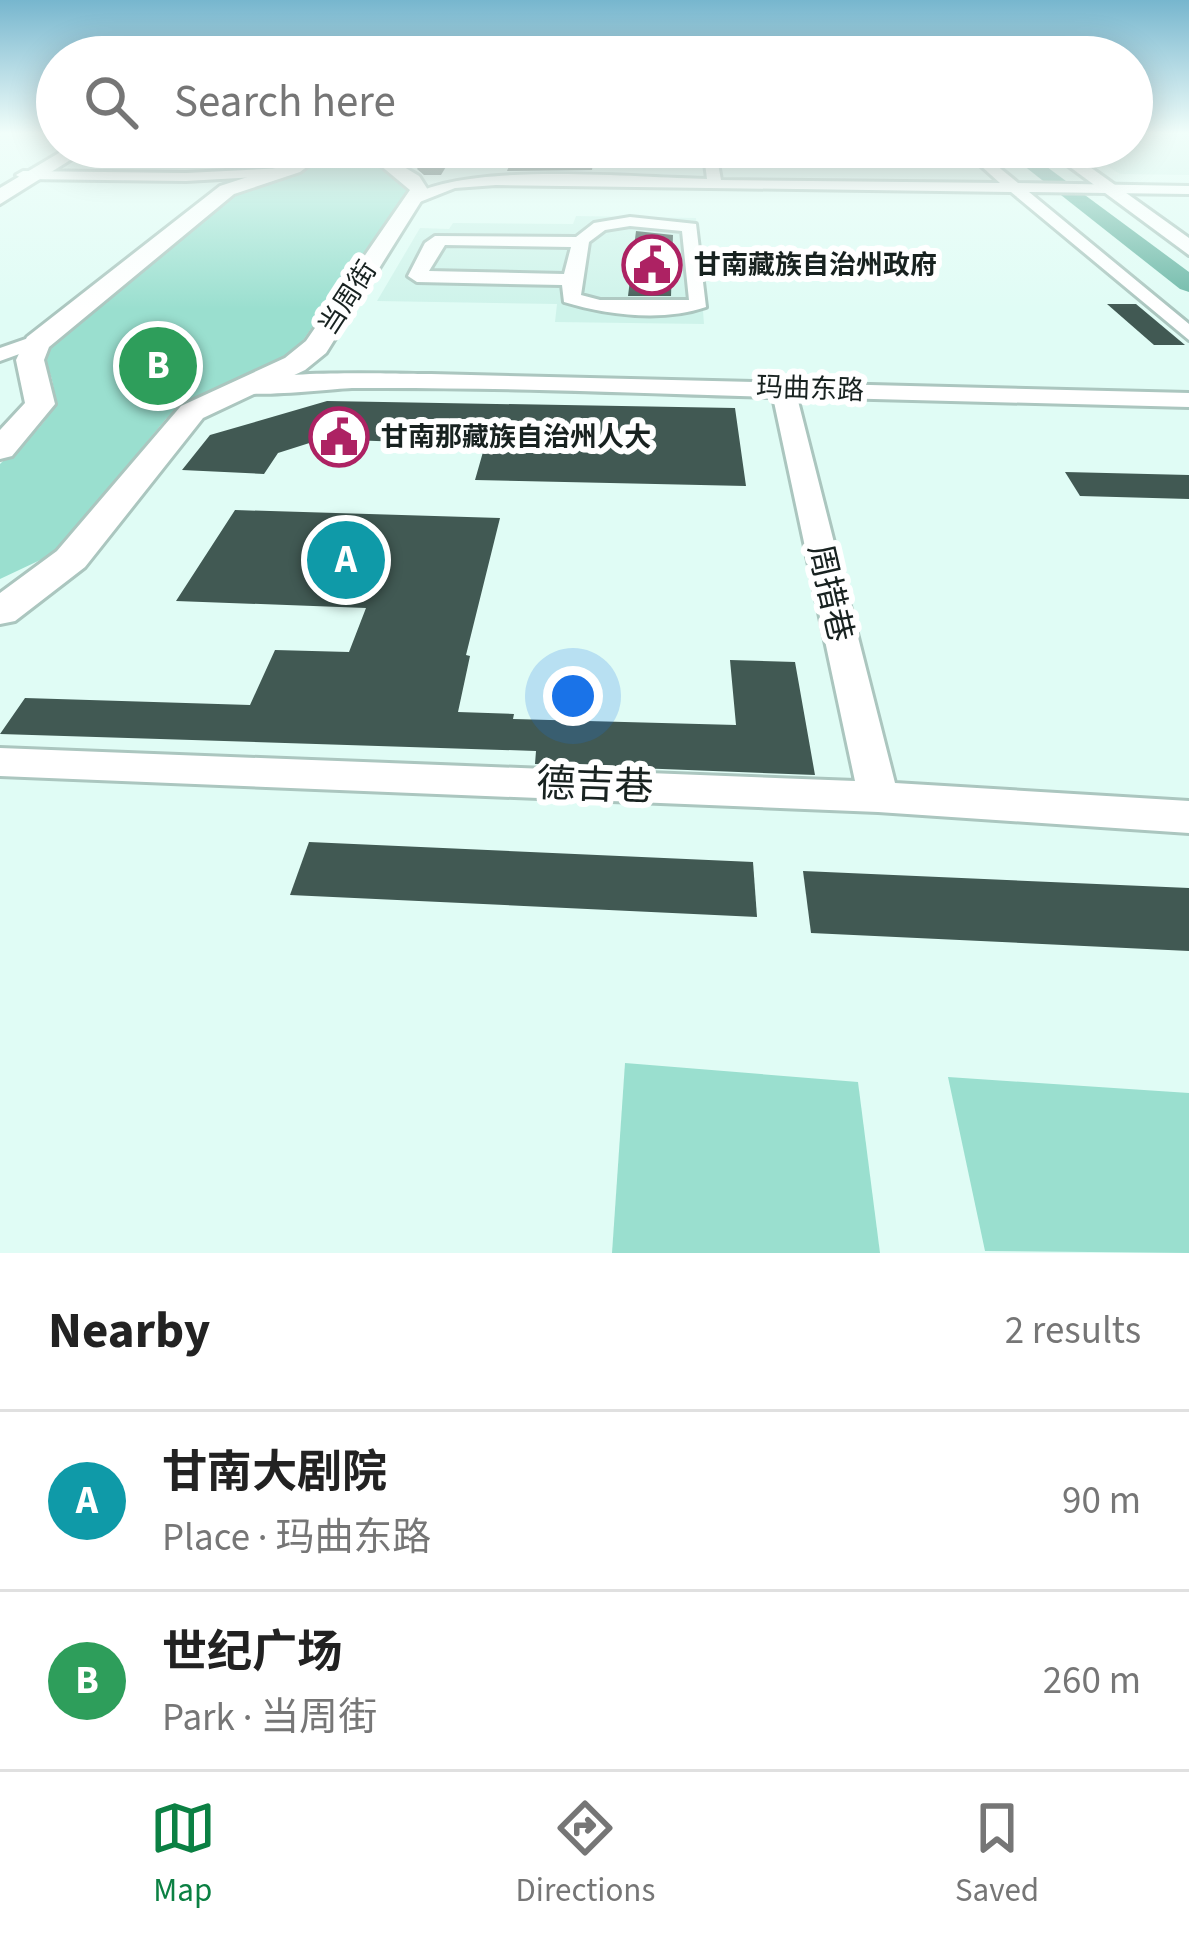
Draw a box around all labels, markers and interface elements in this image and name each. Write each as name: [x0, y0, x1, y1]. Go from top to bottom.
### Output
search box: [36, 36, 1153, 168]
icon: search: [78, 69, 144, 135]
text: Search here: [174, 70, 396, 134]
public building icon: 甘南藏族自治州政府: [621, 234, 683, 296]
place label: 甘南藏族自治州政府: [694, 246, 937, 285]
street label: 当周街: [310, 253, 386, 343]
pin: B: [119, 321, 197, 411]
street label: 玛曲东路: [755, 368, 865, 410]
public building icon: 甘南那藏族自治州人大: [308, 406, 370, 468]
place label: 甘南那藏族自治州人大: [381, 418, 651, 457]
pin: A: [307, 515, 385, 605]
street label: 周措巷: [796, 539, 864, 647]
your location: [543, 666, 603, 726]
street label: 德吉巷: [536, 756, 654, 816]
text: Nearby: [48, 1295, 210, 1367]
text: 2 results: [1005, 1303, 1141, 1359]
text: 甘南大剧院: [162, 1441, 387, 1505]
text: A: [76, 1473, 98, 1529]
text: 90 m: [1062, 1473, 1141, 1529]
text: Place · 玛曲东路: [162, 1510, 431, 1566]
text: 世纪广场: [162, 1621, 342, 1685]
text: B: [75, 1653, 99, 1709]
text: 260 m: [1043, 1653, 1141, 1709]
text: Park · 当周街: [162, 1690, 377, 1746]
tab: Map: [150, 1795, 216, 1914]
tab: Directions: [516, 1795, 655, 1914]
tab: Saved: [955, 1795, 1039, 1914]

